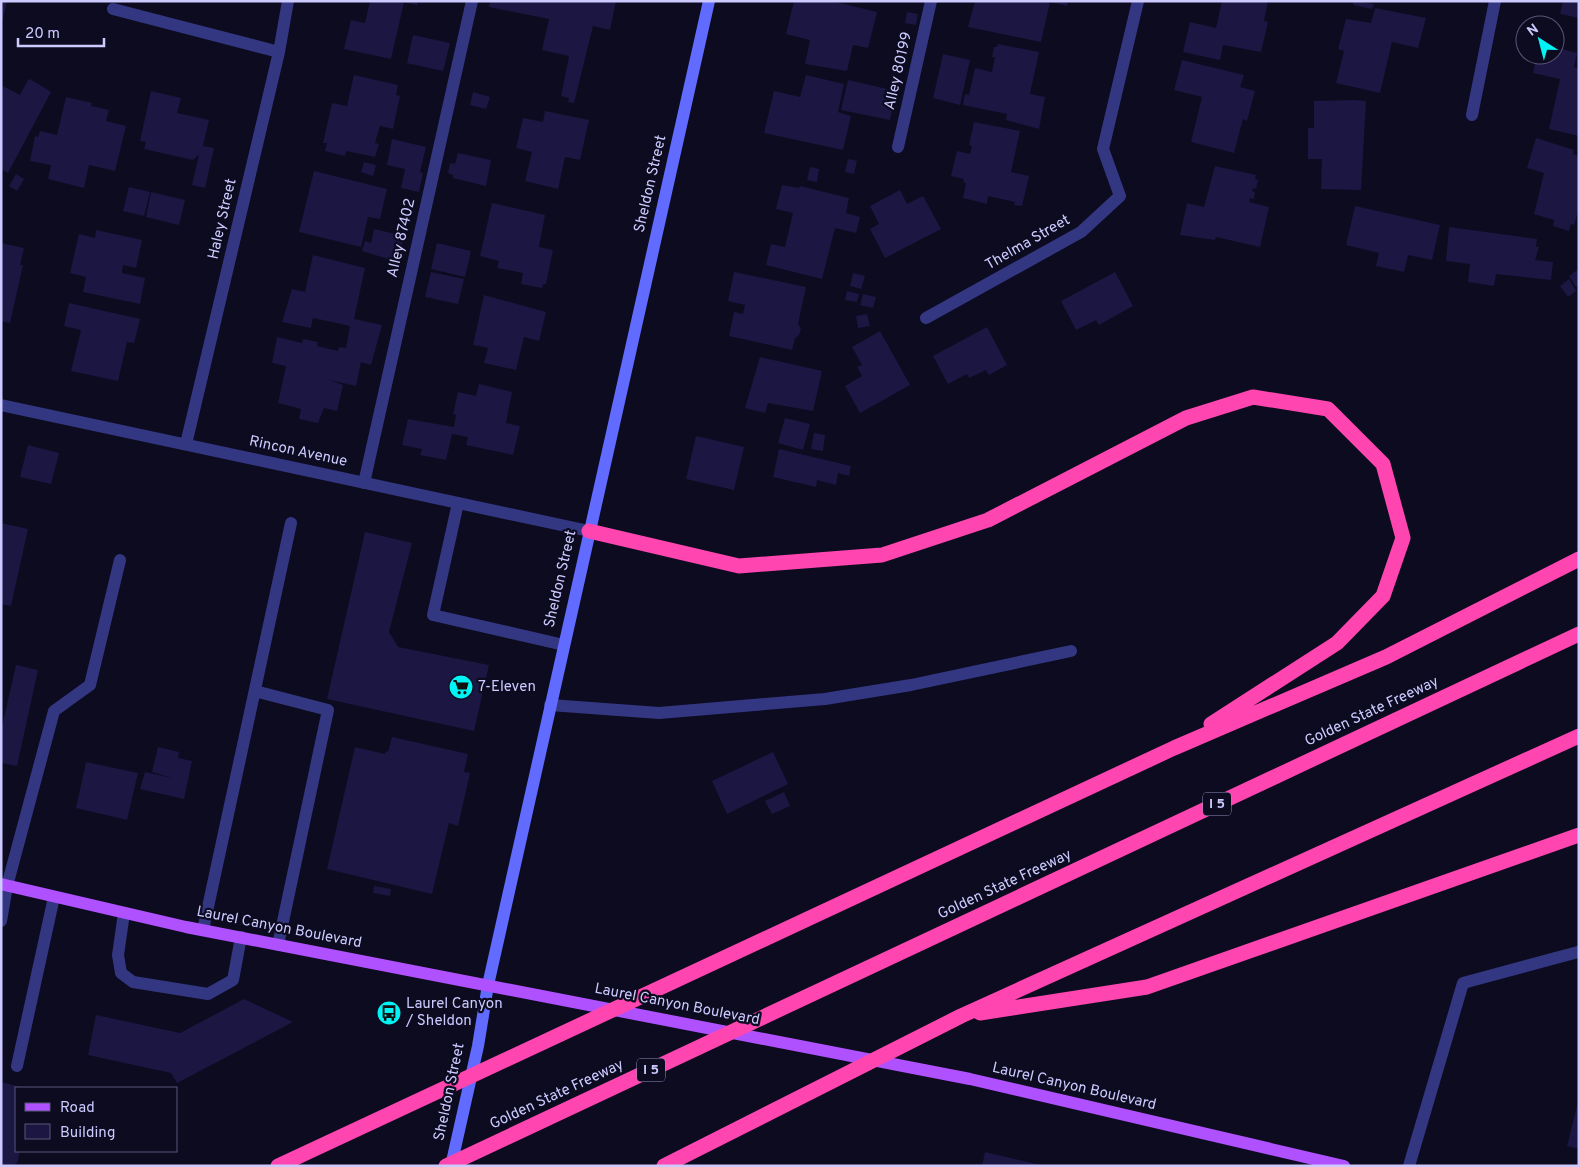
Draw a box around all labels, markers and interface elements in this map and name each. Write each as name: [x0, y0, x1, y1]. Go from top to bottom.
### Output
scale bar: [18, 15, 104, 47]
north arrow: [1515, 15, 1565, 65]
text: N: [1524, 21, 1542, 41]
text: 20 m: [25, 25, 60, 44]
street label: Alley 80199: [881, 30, 917, 112]
street label: Sheldon Street: [631, 133, 671, 235]
street label: Haley Street: [204, 177, 242, 261]
street label: Alley 87402: [384, 197, 420, 279]
street label: Thelma Street: [982, 211, 1074, 275]
street label: Rincon Avenue: [247, 432, 349, 472]
street label: Sheldon Street: [541, 528, 581, 630]
street label: Golden State Freeway: [1302, 673, 1442, 751]
supermarket icon: 7-Eleven: [448, 674, 474, 700]
place label: 7-Eleven: [478, 678, 536, 697]
road number: I 5: [1203, 792, 1231, 816]
street label: Golden State Freeway: [935, 846, 1075, 924]
street label: Laurel Canyon Boulevard: [195, 903, 363, 953]
street label: Laurel Canyon Boulevard: [593, 980, 761, 1030]
place label: Laurel Canyon / Sheldon: [405, 995, 503, 1031]
bus stop icon: Laurel Canyon / Sheldon: [376, 1000, 402, 1026]
street label: Sheldon Street: [430, 1041, 470, 1143]
street label: Golden State Freeway: [487, 1056, 627, 1134]
road number: I 5: [637, 1058, 665, 1082]
street label: Laurel Canyon Boulevard: [990, 1059, 1158, 1115]
legend: [15, 1087, 178, 1152]
text: Road: [60, 1099, 95, 1118]
text: Building: [60, 1124, 115, 1143]

